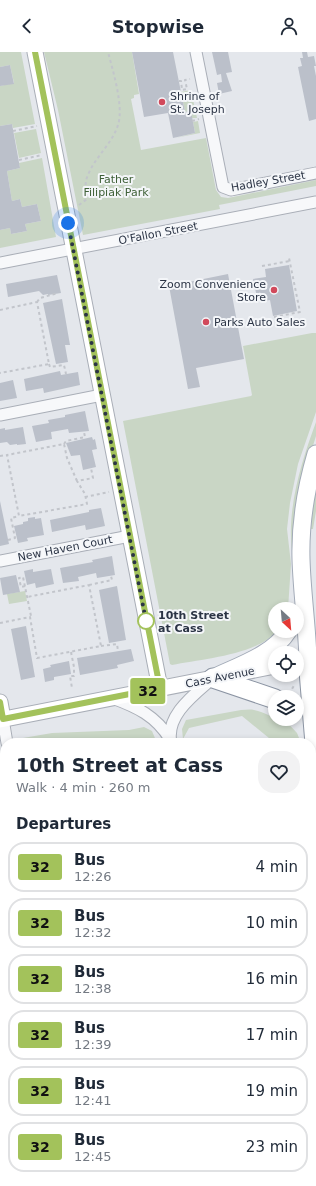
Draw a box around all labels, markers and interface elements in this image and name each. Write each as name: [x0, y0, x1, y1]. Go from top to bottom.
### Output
icon: back: [16, 15, 38, 37]
icon: person: [278, 15, 300, 37]
text: Stopwise: [112, 16, 204, 37]
place label: Shrine of St. Joseph: [170, 90, 225, 116]
marker: Shrine of St. Joseph: [157, 97, 167, 107]
street label: Hadley Street: [230, 168, 307, 194]
park label: Father Filipiak Park: [83, 173, 149, 199]
your location: [58, 213, 78, 233]
street label: O'Fallon Street: [117, 219, 200, 248]
place label: Zoom Convenience Store: [160, 278, 266, 304]
marker: Zoom Convenience Store: [269, 285, 279, 295]
place label: Parks Auto Sales: [214, 316, 306, 329]
marker: Parks Auto Sales: [201, 317, 211, 327]
street label: New Haven Court: [17, 533, 114, 564]
north arrow: [268, 602, 304, 638]
map controls: [268, 602, 304, 726]
place label: 10th Street at Cass: [158, 609, 229, 635]
marker: 10th Street at Cass: [137, 612, 155, 630]
button: locate: [268, 646, 304, 682]
street label: Cass Avenue: [184, 664, 256, 691]
line badge: 32: [130, 678, 166, 704]
text: 32: [138, 683, 158, 699]
button: layers: [268, 690, 304, 726]
button: heart: [258, 751, 300, 793]
text: 10th Street at Cass: [16, 754, 223, 776]
text: Walk · 4 min · 260 m: [16, 780, 150, 795]
text: Departures: [16, 815, 111, 833]
text: Bus: [74, 851, 105, 869]
text: 4 min: [255, 858, 298, 876]
text: 32: [30, 859, 50, 875]
text: 12:26: [74, 869, 111, 884]
text: Bus: [74, 907, 105, 925]
text: 10 min: [246, 914, 298, 932]
text: 32: [30, 915, 50, 931]
text: 12:32: [74, 925, 111, 940]
text: Bus: [74, 963, 105, 981]
text: 16 min: [246, 970, 298, 988]
text: 32: [30, 971, 50, 987]
text: 12:38: [74, 981, 111, 996]
text: Bus: [74, 1019, 105, 1037]
text: 17 min: [246, 1026, 298, 1044]
text: 32: [30, 1027, 50, 1043]
text: 12:39: [74, 1037, 111, 1052]
text: Bus: [74, 1075, 105, 1093]
text: 19 min: [246, 1082, 298, 1100]
text: 32: [30, 1083, 50, 1099]
text: 12:41: [74, 1093, 111, 1108]
text: Bus: [74, 1131, 105, 1149]
text: 23 min: [246, 1138, 298, 1156]
text: 32: [30, 1139, 50, 1155]
text: 12:45: [74, 1149, 111, 1164]

